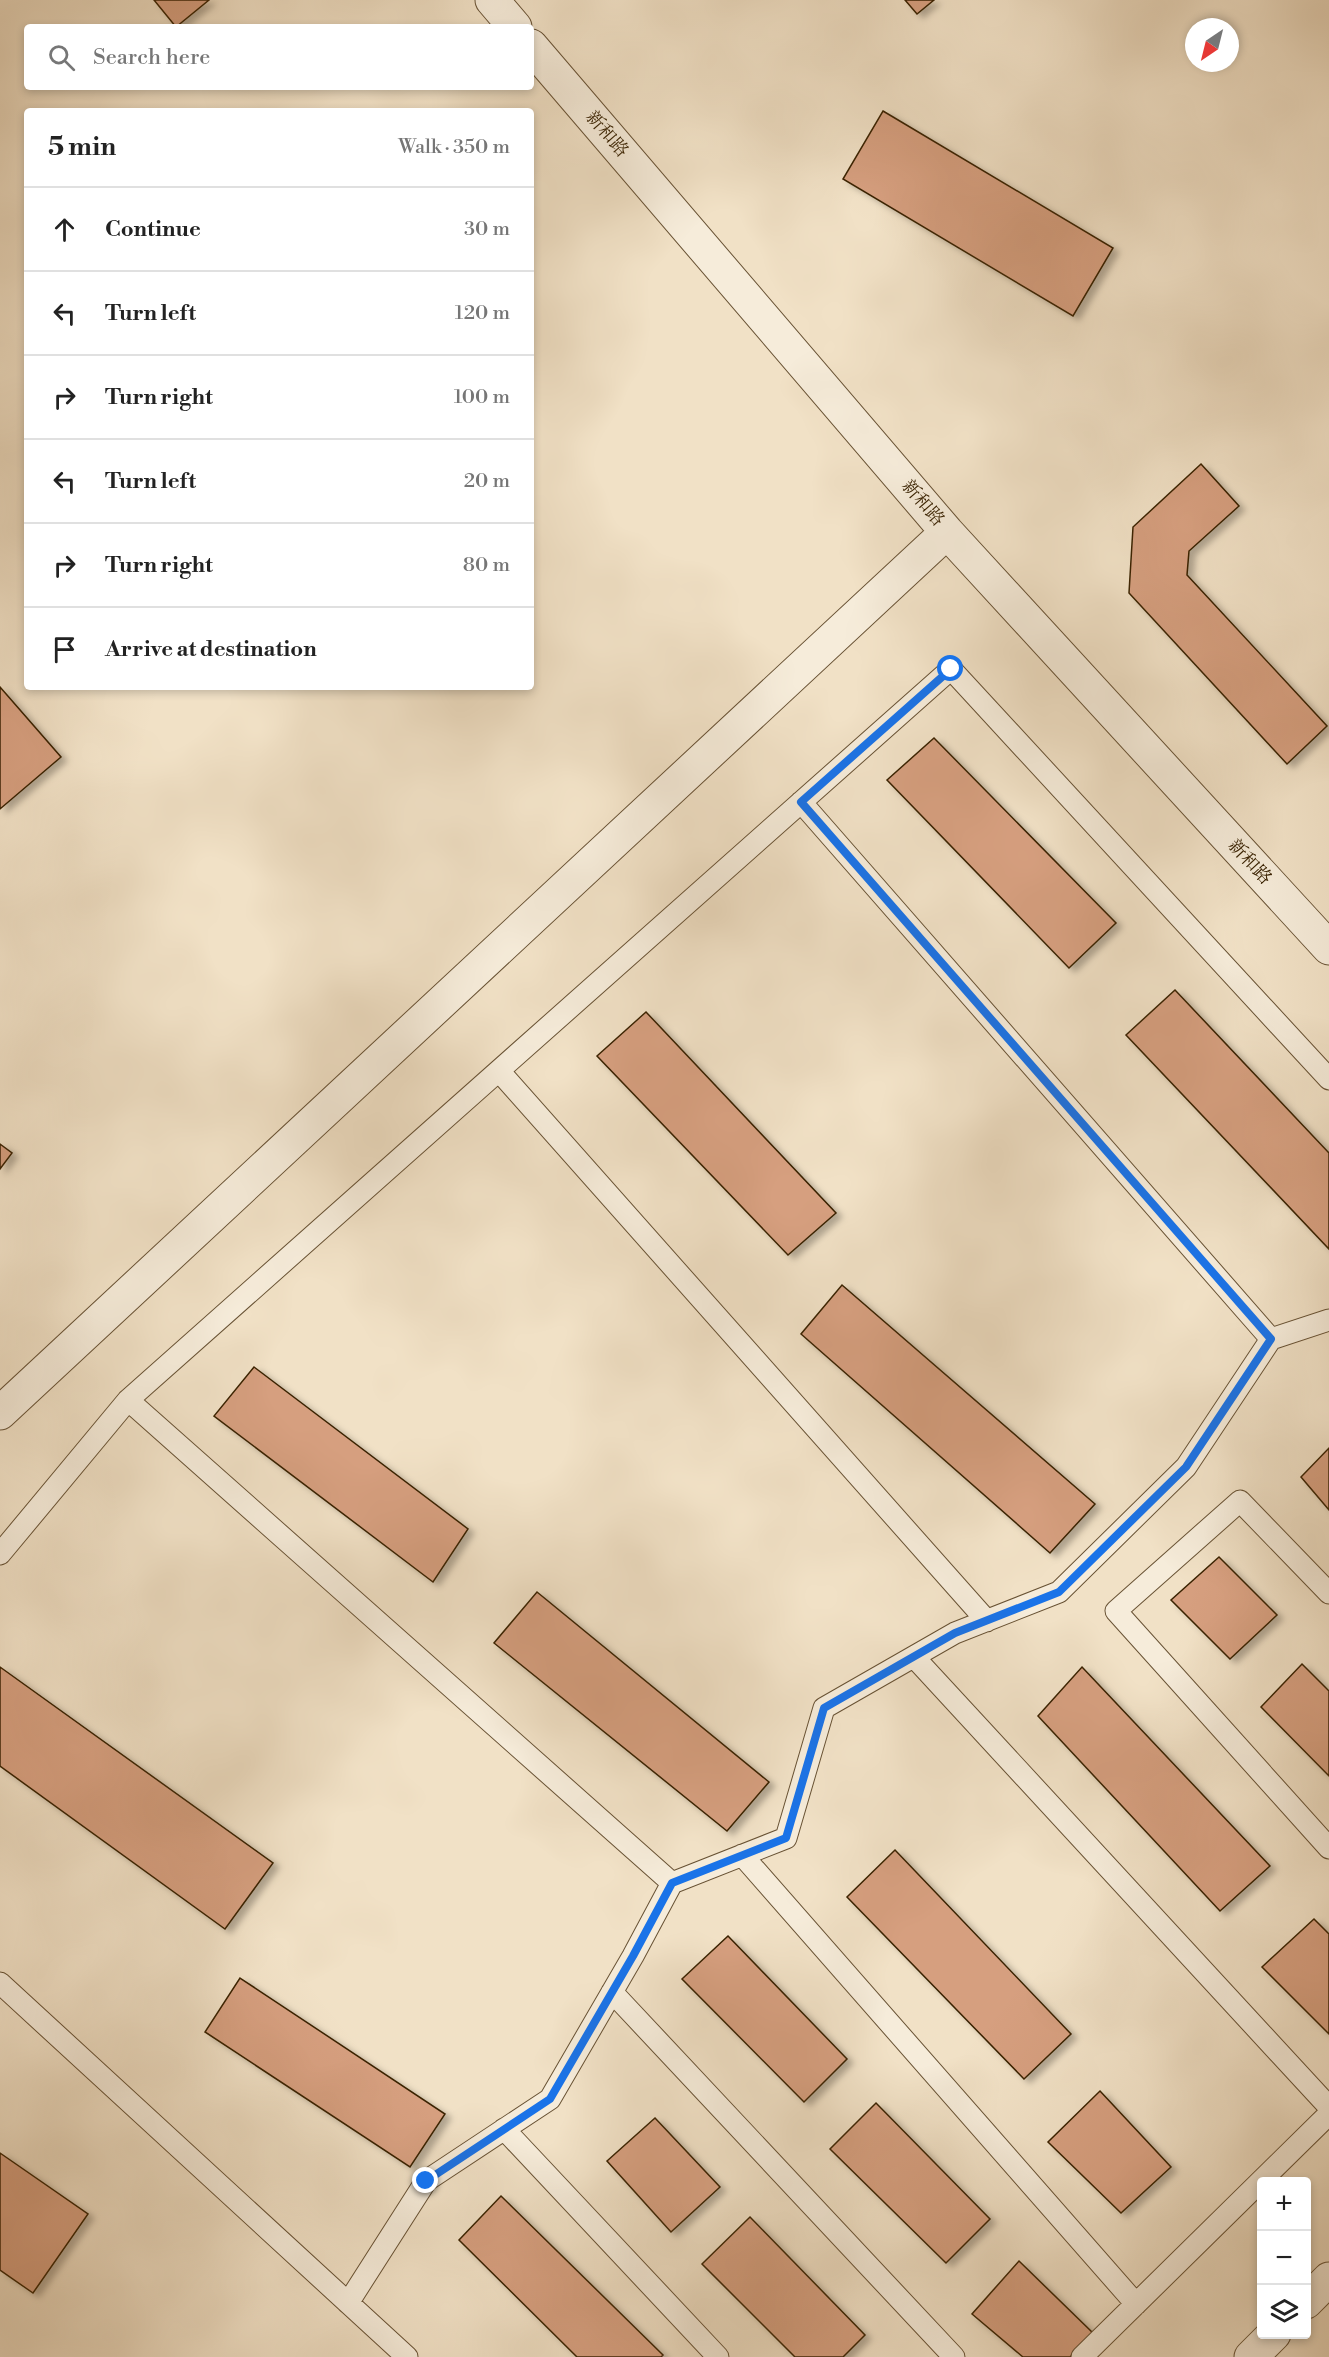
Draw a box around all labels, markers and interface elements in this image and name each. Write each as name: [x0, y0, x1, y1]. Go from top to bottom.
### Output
north arrow: [1185, 18, 1239, 72]
search box: [24, 24, 534, 90]
icon: search: [45, 41, 78, 74]
text: Search here: [93, 44, 210, 71]
street label: 新和路: [581, 106, 633, 162]
text: 5 min: [48, 131, 116, 163]
text: Walk · 350 m: [398, 135, 510, 160]
icon: ahead: [48, 213, 81, 246]
text: Continue: [105, 216, 201, 243]
text: 30 m: [464, 217, 510, 242]
icon: left: [48, 297, 81, 330]
text: Turn left: [105, 300, 196, 327]
text: 120 m: [455, 301, 510, 326]
icon: right: [48, 381, 81, 414]
text: Turn right: [105, 384, 213, 411]
text: 100 m: [454, 385, 510, 410]
icon: left: [48, 465, 81, 498]
text: Turn left: [105, 468, 196, 495]
text: 20 m: [464, 469, 510, 494]
street label: 新和路: [897, 475, 949, 531]
icon: right: [48, 549, 81, 582]
text: Turn right: [105, 552, 213, 579]
text: 80 m: [463, 553, 510, 578]
icon: arrive: [48, 633, 81, 666]
text: Arrive at destination: [105, 636, 317, 663]
route start: [937, 655, 963, 681]
street label: 新和路: [1223, 834, 1277, 890]
route end: [412, 2167, 438, 2193]
map controls: [1257, 2177, 1311, 2339]
button: +: [1257, 2177, 1311, 2231]
button: −: [1257, 2231, 1311, 2285]
button: layers: [1257, 2285, 1311, 2339]

